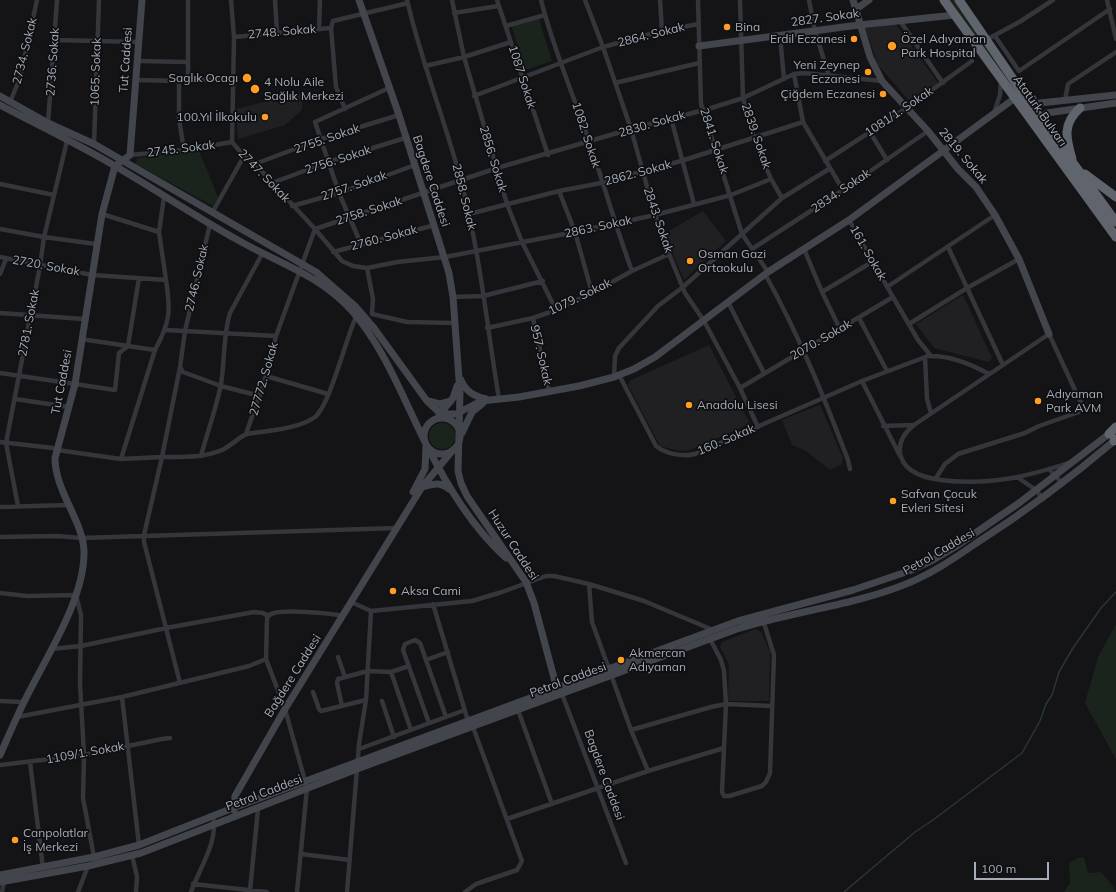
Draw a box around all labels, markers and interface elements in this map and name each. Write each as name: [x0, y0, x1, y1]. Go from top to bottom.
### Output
street label: 2827. Sokak: [790, 6, 860, 30]
street label: 2734. Sokak: [10, 16, 40, 86]
street label: 2864. Sokak: [616, 20, 686, 50]
place label: Bina: [735, 20, 760, 34]
street label: 2748. Sokak: [247, 22, 317, 42]
marker: Bina: [722, 22, 732, 32]
street label: 2736. Sokak: [43, 27, 63, 97]
street label: Tut Caddesi: [117, 27, 135, 93]
place label: Erdil Eczanesi: [770, 32, 846, 46]
place label: Özel Adıyaman Park Hospital: [901, 32, 986, 60]
marker: Erdil Eczanesi: [849, 34, 859, 44]
street label: 1065. Sokak: [88, 38, 104, 106]
marker: Özel Adıyaman Park Hospital: [886, 40, 898, 52]
street label: 1087 Sokak: [505, 44, 539, 110]
place label: Yeni Zeynep Eczanesi: [794, 58, 860, 86]
marker: Yeni Zeynep Eczanesi: [863, 67, 873, 77]
place label: Saglık Ocagı: [169, 71, 238, 85]
marker: Saglık Ocagı: [241, 72, 253, 84]
street label: Atatürk Bulvarı: [1010, 73, 1070, 149]
place label: 4 Nolu Aile Sağlık Merkezi: [264, 75, 344, 103]
marker: 4 Nolu Aile Sağlık Merkezi: [249, 83, 261, 95]
street label: 1081/1. Sokak: [862, 84, 936, 140]
place label: Çiğdem Eczanesi: [781, 87, 875, 101]
marker: Çiğdem Eczanesi: [878, 89, 888, 99]
street label: 1082. Sokak: [569, 100, 603, 170]
street label: 2839. Sokak: [738, 101, 774, 171]
street label: 2841. Sokak: [697, 106, 731, 176]
street label: 2830. Sokak: [617, 108, 687, 140]
place label: 100.Yıl İlkokulu: [176, 110, 257, 124]
marker: 100.Yıl İlkokulu: [260, 112, 270, 122]
street label: 2755. Sokak: [292, 121, 362, 157]
street label: 2856. Sokak: [476, 124, 510, 194]
street label: 2819. Sokak: [935, 125, 991, 187]
street label: Bagdere Caddesi: [409, 133, 453, 229]
street label: 2745. Sokak: [146, 138, 216, 160]
street label: 2756. Sokak: [303, 143, 373, 177]
street label: 2747. Sokak: [235, 146, 293, 206]
street label: 2862. Sokak: [603, 157, 673, 189]
street label: 2858. Sokak: [449, 162, 479, 232]
street label: 2834. Sokak: [809, 166, 873, 216]
street label: 2757. Sokak: [319, 168, 389, 204]
street label: 2843. Sokak: [640, 185, 676, 255]
street label: 2758. Sokak: [334, 194, 404, 228]
street label: 2863. Sokak: [563, 213, 633, 241]
street label: 2760. Sokak: [349, 222, 419, 254]
street label: 161. Sokak: [846, 223, 890, 283]
street label: 2746. Sokak: [182, 243, 212, 313]
place label: Osman Gazi Ortaokulu: [698, 247, 766, 275]
street label: 2720. Sokak: [11, 253, 81, 279]
marker: Osman Gazi Ortaokulu: [685, 256, 695, 266]
street label: 1079. Sokak: [546, 276, 614, 318]
street label: 2781. Sokak: [15, 288, 43, 358]
street label: 2070. Sokak: [788, 317, 854, 363]
street label: 957. Sokak: [527, 324, 555, 386]
street label: 27772. Sokak: [247, 341, 281, 417]
street label: Tut Caddesi: [49, 348, 75, 416]
place label: Adıyaman Park AVM: [1046, 387, 1103, 415]
marker: Adıyaman Park AVM: [1033, 396, 1043, 406]
place label: Anadolu Lisesi: [697, 398, 778, 412]
marker: Anadolu Lisesi: [684, 400, 694, 410]
street label: 160. Sokak: [695, 421, 757, 459]
place label: Safvan Çocuk Evleri Sitesi: [901, 487, 977, 515]
marker: Safvan Çocuk Evleri Sitesi: [888, 496, 898, 506]
street label: Huzur Caddesi: [485, 507, 541, 583]
street label: Petrol Caddesi: [901, 526, 977, 578]
place label: Aksa Cami: [401, 584, 461, 598]
marker: Aksa Cami: [388, 586, 398, 596]
street label: Bağdere Caddesi: [262, 632, 324, 720]
place label: Akmercan Adıyaman: [629, 646, 686, 674]
marker: Akmercan Adıyaman: [616, 655, 626, 665]
street label: Petrol Caddesi: [528, 659, 608, 701]
street label: Bagdere Caddesi: [581, 728, 627, 822]
street label: 1109/1. Sokak: [45, 739, 125, 767]
street label: Petrol Caddesi: [224, 772, 304, 814]
place label: Canpolatlar İş Merkezi: [23, 826, 88, 854]
marker: Canpolatlar İş Merkezi: [10, 835, 20, 845]
scale bar: [976, 854, 1051, 880]
text: 100 m: [981, 861, 1016, 876]

